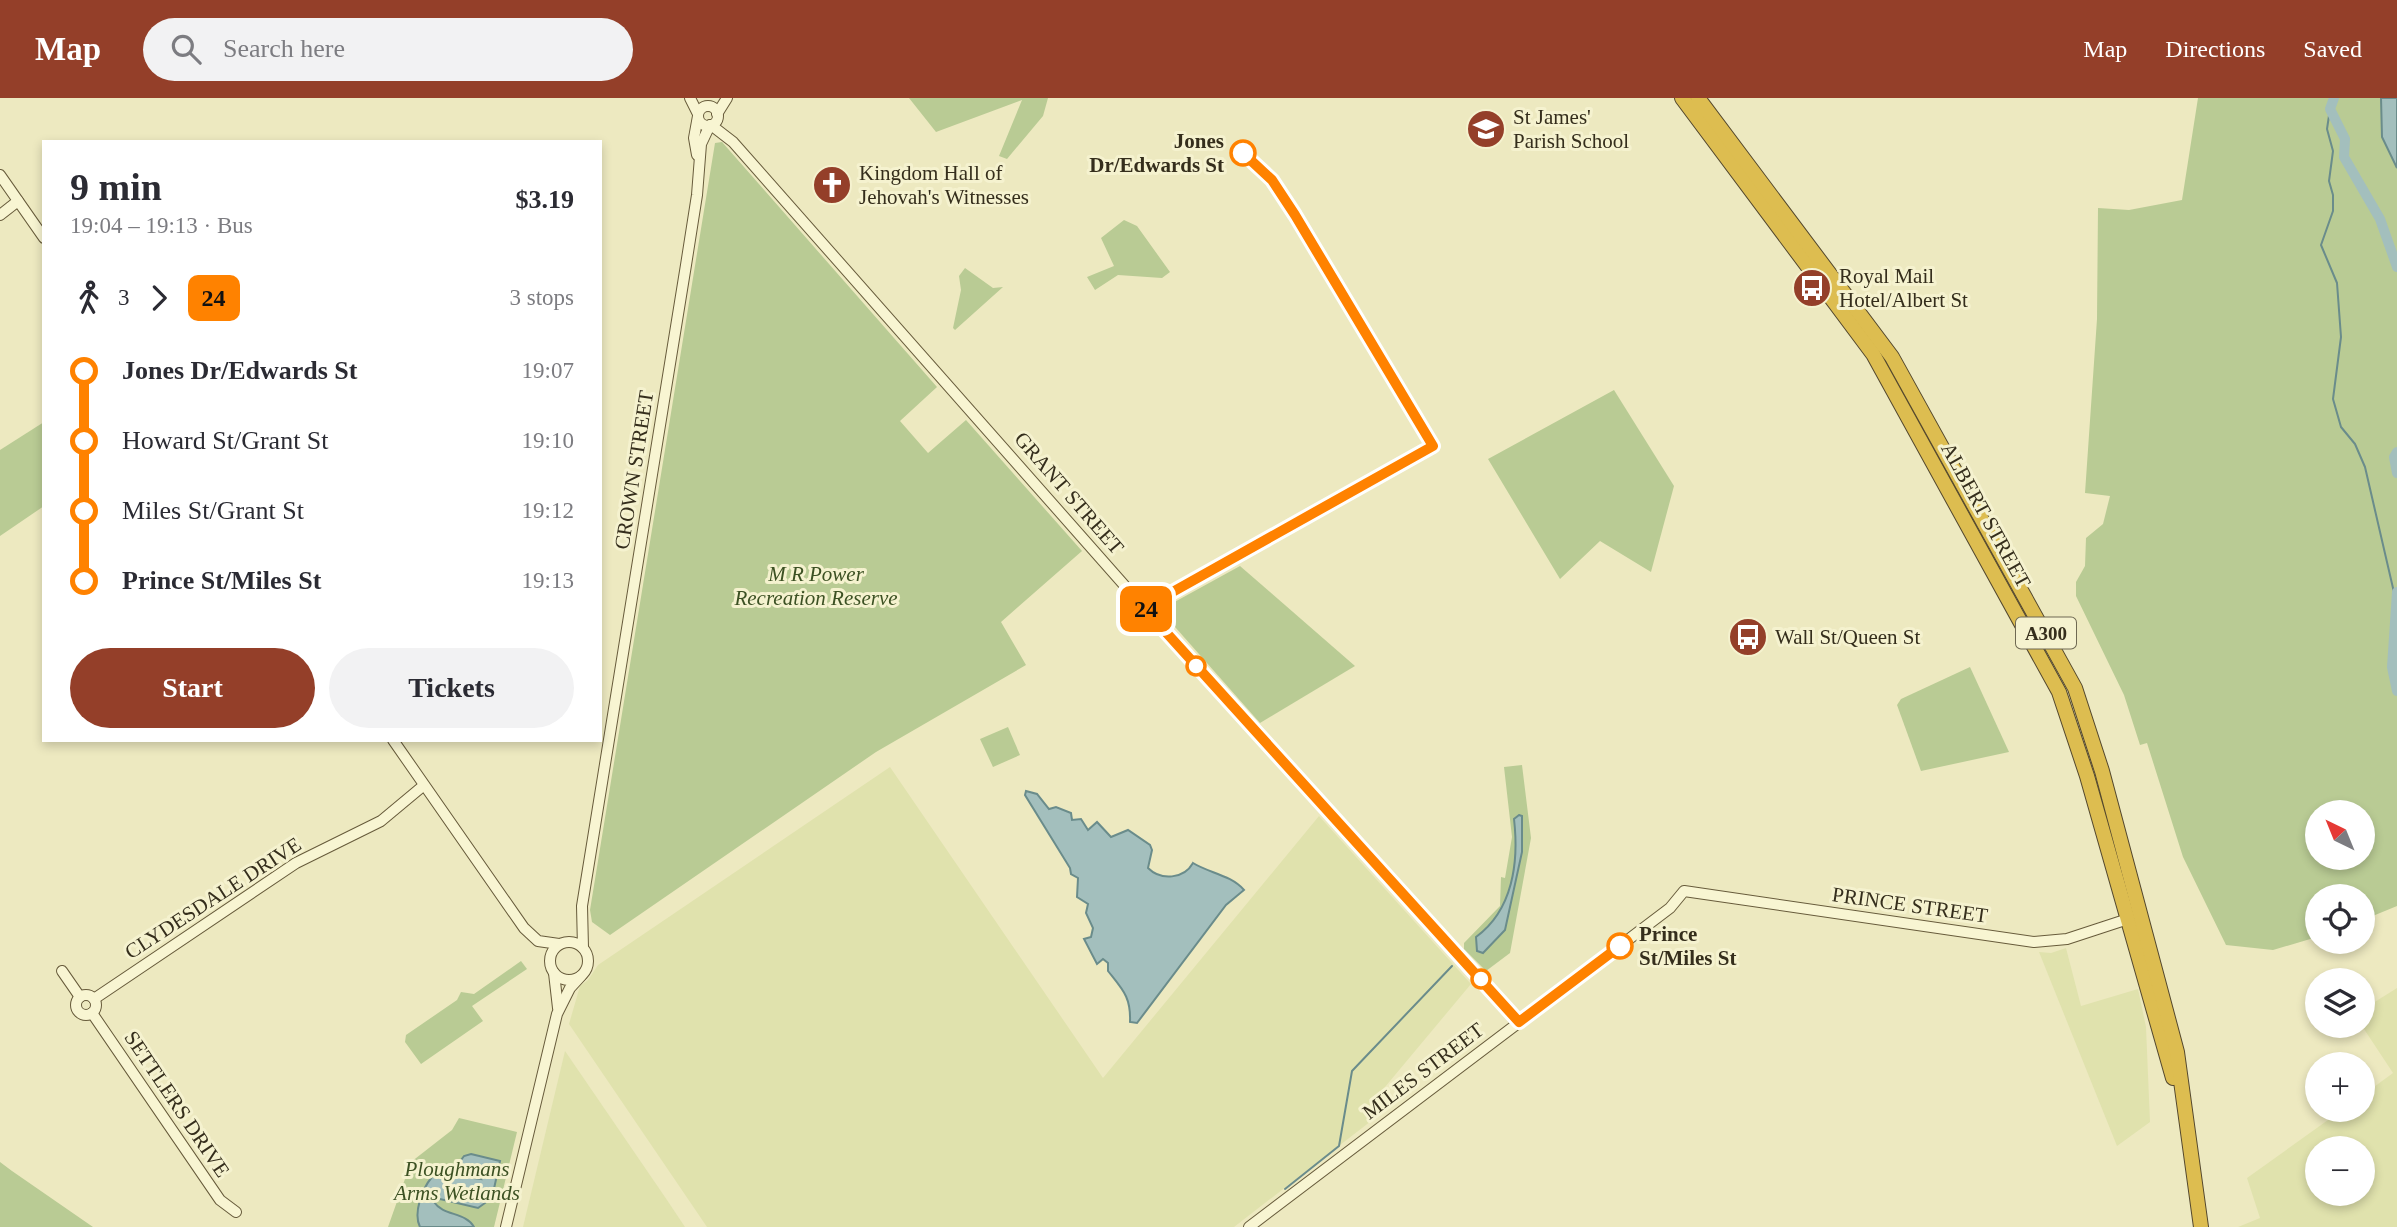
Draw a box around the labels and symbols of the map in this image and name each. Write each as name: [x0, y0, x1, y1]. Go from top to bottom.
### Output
place label: St James' Parish School: [1513, 105, 1629, 153]
school or university icon: St James' Parish School: [1465, 108, 1507, 150]
place label: Jones Dr/Edwards St: [1089, 129, 1224, 177]
marker: Jones Dr/Edwards St: [1230, 140, 1256, 166]
place label: Kingdom Hall of Jehovah's Witnesses: [859, 161, 1029, 209]
church icon: Kingdom Hall of Jehovah's Witnesses: [811, 164, 853, 206]
place label: Royal Mail Hotel/Albert St: [1839, 264, 1968, 312]
bus stop icon: Royal Mail Hotel/Albert St: [1791, 267, 1833, 309]
street label: CROWN STREET: [610, 389, 658, 551]
street label: GRANT STREET: [1009, 427, 1129, 559]
street label: ALBERT STREET: [1936, 438, 2036, 592]
park label: M R Power Recreation Reserve: [733, 562, 898, 610]
line badge: 24: [1114, 586, 1178, 632]
bus stop icon: Wall St/Queen St: [1727, 616, 1769, 658]
road number: A300: [2016, 618, 2076, 648]
place label: Wall St/Queen St: [1775, 625, 1920, 649]
unlabelled marker: [1186, 656, 1206, 676]
north arrow: [2305, 800, 2375, 870]
street label: CLYDESDALE DRIVE: [121, 832, 305, 964]
street label: PRINCE STREET: [1831, 882, 1990, 928]
place label: Prince St/Miles St: [1639, 922, 1736, 970]
marker: Prince St/Miles St: [1607, 933, 1633, 959]
unlabelled marker: [1471, 969, 1491, 989]
street label: MILES STREET: [1358, 1018, 1488, 1124]
street label: SETTLERS DRIVE: [119, 1026, 235, 1182]
park label: Ploughmans Arms Wetlands: [392, 1157, 520, 1205]

